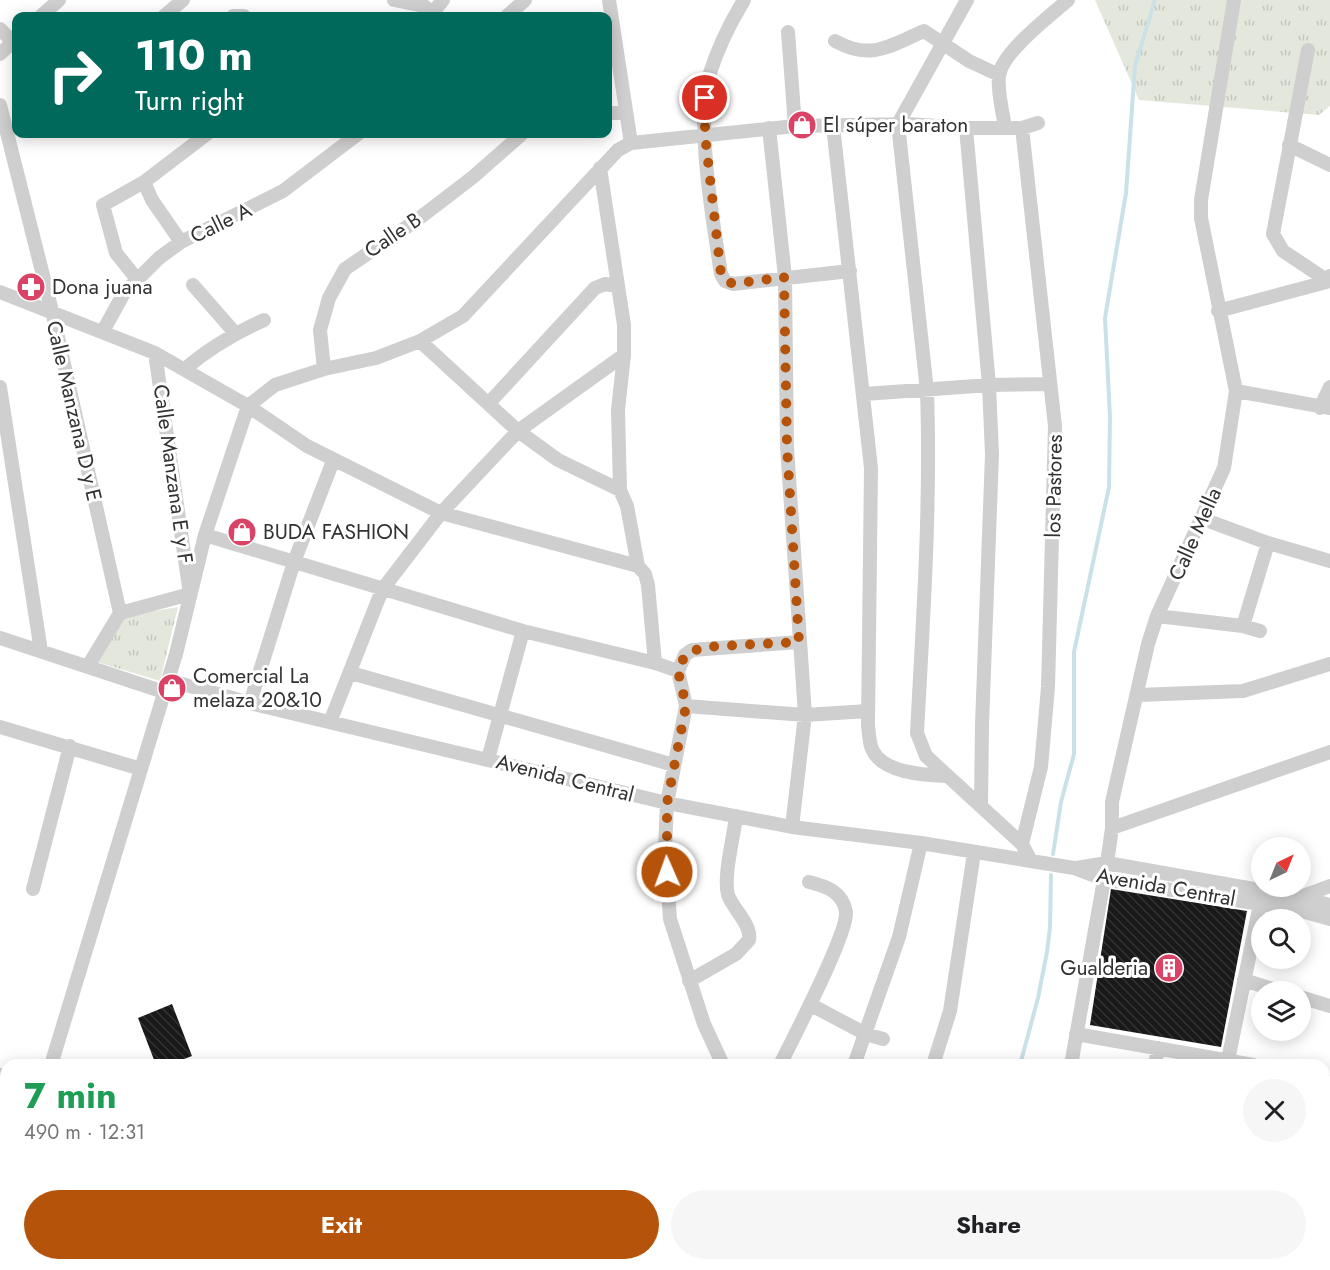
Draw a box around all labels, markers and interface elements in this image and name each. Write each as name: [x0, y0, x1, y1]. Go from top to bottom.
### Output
text: 110 m: [135, 25, 253, 86]
icon: right: [36, 36, 114, 114]
pin: [679, 72, 730, 123]
text: Turn right: [135, 81, 243, 120]
icon: arrive: [688, 81, 721, 114]
shop icon: El súper baraton: [786, 109, 818, 141]
place label: El súper baraton: [823, 110, 968, 140]
street label: Calle A: [185, 195, 257, 251]
street label: Calle B: [359, 205, 427, 265]
pharmacy icon: Dona juana: [15, 271, 47, 303]
place label: Dona juana: [52, 272, 153, 302]
street label: Calle Manzana D y E: [39, 318, 109, 504]
street label: Calle Manzana E y F: [146, 383, 200, 565]
street label: los Pastores: [1038, 434, 1070, 538]
street label: Calle Mella: [1161, 483, 1229, 585]
shop icon: BUDA FASHION: [226, 516, 258, 548]
place label: BUDA FASHION: [263, 517, 409, 547]
place label: Comercial La melaza 20&10: [193, 661, 322, 715]
shop icon: Comercial La melaza 20&10: [156, 672, 188, 704]
street label: Avenida Central: [493, 746, 637, 810]
north arrow: [1251, 837, 1311, 897]
map controls: [1251, 837, 1311, 1041]
position arrow: [635, 840, 699, 904]
street label: Avenida Central: [1094, 860, 1238, 914]
button: search: [1251, 909, 1311, 969]
building icon: Gualderia: [1153, 952, 1185, 984]
place label: Gualderia: [1060, 953, 1148, 983]
button: layers: [1251, 981, 1311, 1041]
text: 7 min: [24, 1069, 117, 1121]
button: close: [1243, 1079, 1306, 1142]
text: 490 m · 12:31: [24, 1118, 145, 1147]
button: Exit: [24, 1190, 659, 1259]
button: Share: [671, 1190, 1306, 1259]

